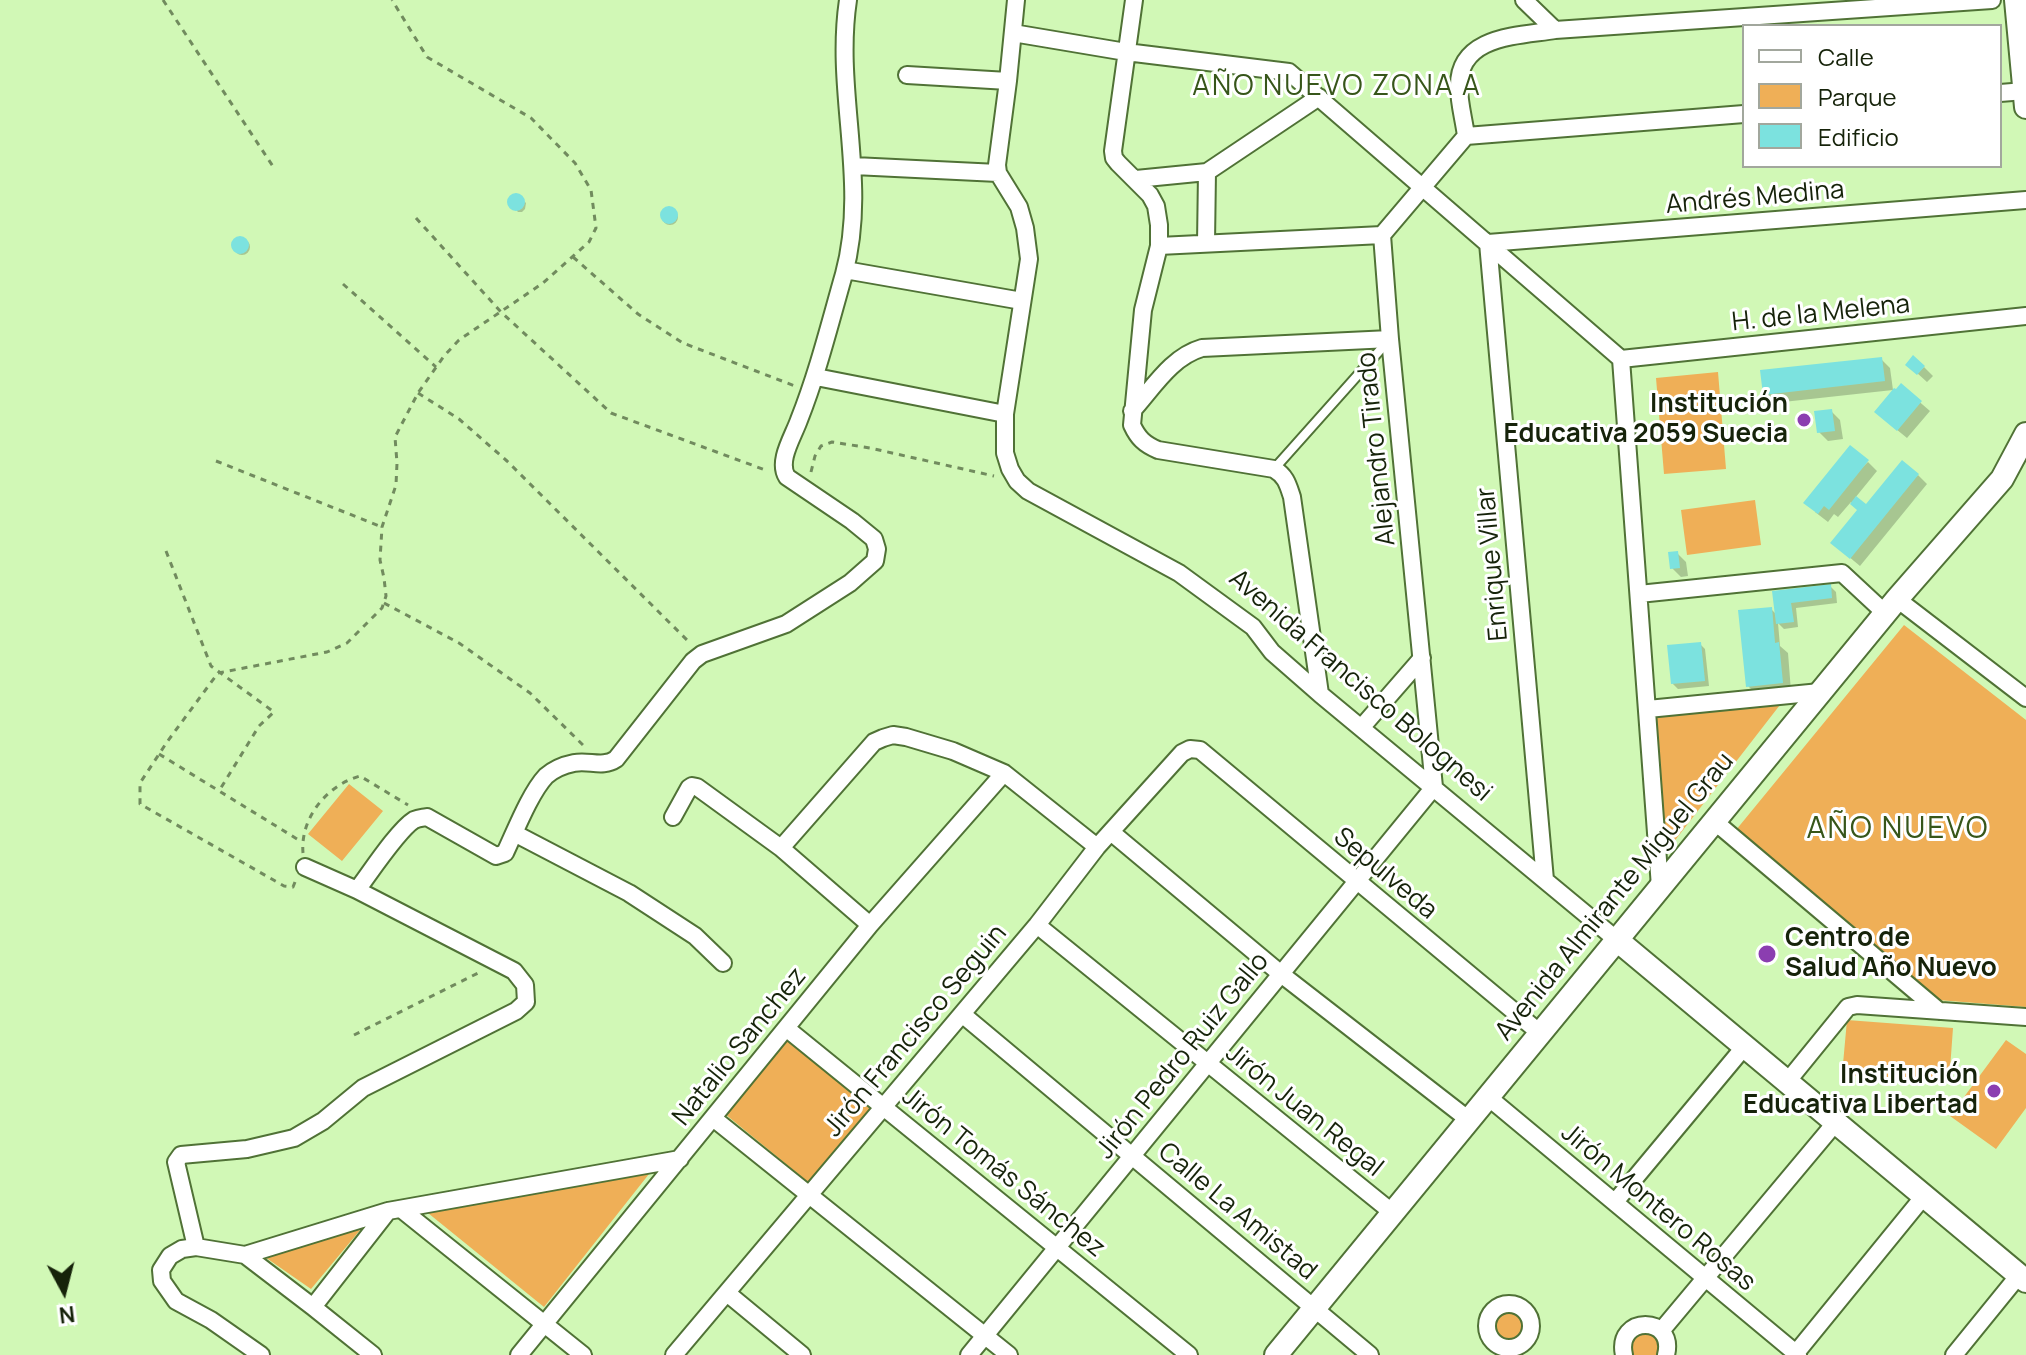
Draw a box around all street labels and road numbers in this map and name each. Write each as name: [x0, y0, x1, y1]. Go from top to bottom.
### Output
street label: Andrés Medina: [1664, 175, 1846, 221]
street label: H. de la Melena: [1730, 289, 1912, 339]
street label: Alejandro Tirado: [1351, 350, 1403, 548]
street label: Enrique Villar: [1471, 486, 1515, 642]
street label: Avenida Francisco Bolognesi: [1222, 563, 1498, 809]
street label: Avenida Almirante Miguel Grau: [1489, 747, 1741, 1047]
street label: Sepulveda: [1327, 822, 1443, 926]
street label: Jirón Francisco Seguin: [818, 919, 1014, 1143]
street label: Jirón Pedro Ruiz Gallo: [1090, 947, 1276, 1165]
street label: Natalio Sanchez: [667, 962, 813, 1132]
street label: Jirón Juan Regal: [1219, 1038, 1389, 1184]
street label: Jirón Tomás Sánchez: [895, 1082, 1111, 1264]
street label: Jirón Montero Rosas: [1554, 1118, 1762, 1298]
street label: Calle La Amistad: [1152, 1137, 1322, 1287]

